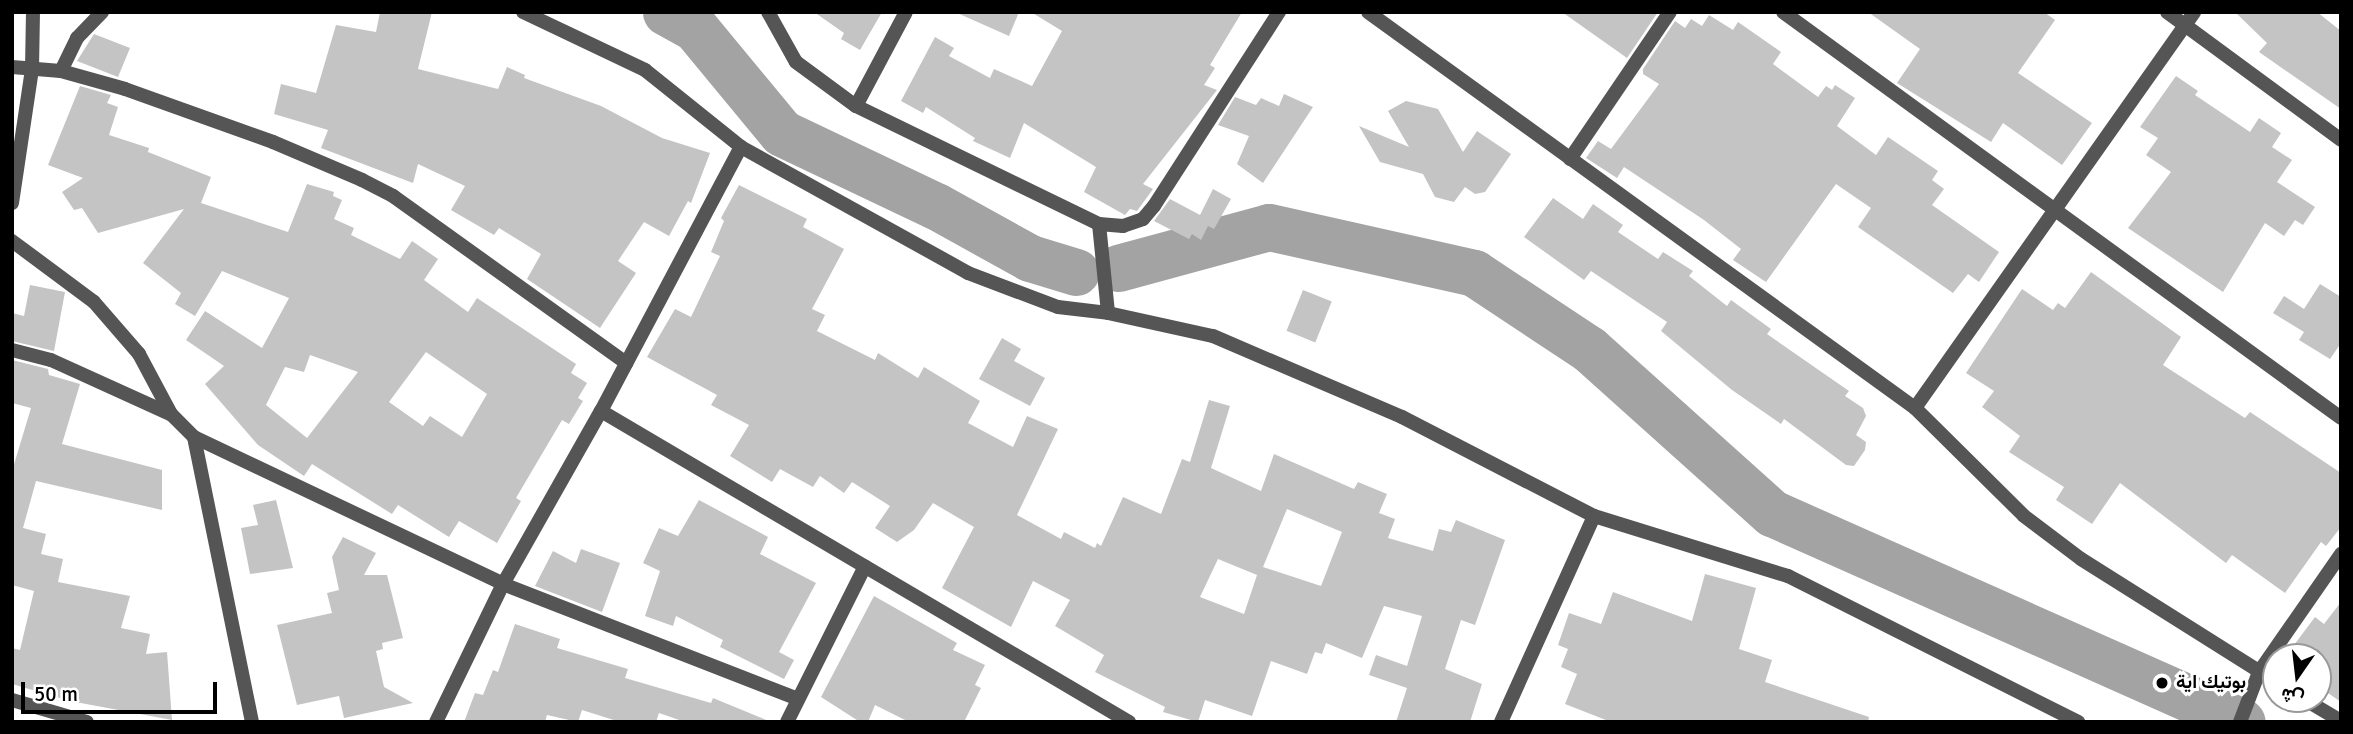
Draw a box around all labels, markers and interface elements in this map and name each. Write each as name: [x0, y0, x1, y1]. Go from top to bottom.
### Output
north arrow: [2262, 643, 2332, 713]
scale bar: [24, 668, 220, 712]
place label: بوتيك اية: [2176, 672, 2246, 694]
marker: بوتيك اية: [2154, 675, 2170, 691]
text: 50 m: [34, 681, 78, 707]
text: ش: [2278, 682, 2306, 711]

